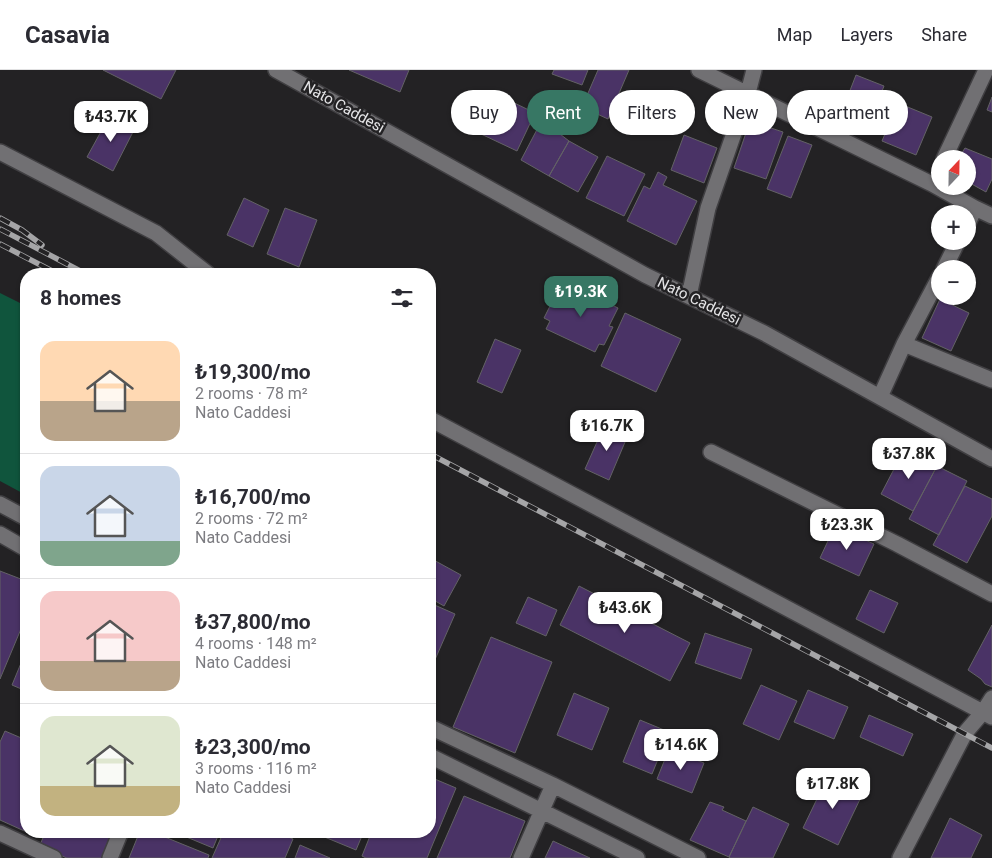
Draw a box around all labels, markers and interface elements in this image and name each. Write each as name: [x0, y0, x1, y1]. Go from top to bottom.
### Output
text: Casavia: [25, 21, 110, 49]
text: Map: [777, 24, 812, 45]
text: Layers: [840, 24, 893, 45]
text: Share: [921, 24, 967, 45]
street label: Nato Caddesi: [300, 77, 388, 137]
chip: Buy: [451, 90, 517, 135]
chip: Rent: [527, 90, 599, 135]
chip: Filters: [609, 90, 695, 135]
chip: New: [705, 90, 777, 135]
chip: Apartment: [787, 90, 908, 135]
pin: ₺43.7K: [70, 100, 152, 143]
text: ₺43.7K: [85, 107, 137, 126]
north arrow: [931, 150, 976, 195]
map controls: [931, 150, 976, 305]
button: +: [931, 205, 976, 250]
button: −: [931, 260, 976, 305]
street label: Nato Caddesi: [655, 273, 743, 329]
pin: ₺19.3K: [540, 276, 622, 318]
text: ₺19.3K: [555, 282, 607, 301]
icon: filters: [388, 284, 416, 312]
text: 8 homes: [40, 286, 121, 310]
text: ₺19,300/mo: [195, 360, 311, 384]
icon: home: [80, 361, 140, 421]
text: 2 rooms · 78 m²: [195, 384, 308, 403]
text: Nato Caddesi: [195, 403, 291, 422]
pin: ₺16.7K: [566, 410, 648, 452]
text: ₺16.7K: [581, 416, 633, 435]
pin: ₺37.8K: [868, 438, 950, 480]
text: ₺37.8K: [883, 444, 935, 463]
text: ₺16,700/mo: [195, 485, 311, 509]
icon: home: [80, 486, 140, 546]
pin: ₺23.3K: [806, 508, 888, 551]
text: 2 rooms · 72 m²: [195, 509, 308, 528]
text: ₺23.3K: [821, 515, 873, 534]
text: Nato Caddesi: [195, 528, 291, 547]
pin: ₺43.6K: [584, 592, 666, 634]
text: ₺43.6K: [599, 598, 651, 617]
text: ₺37,800/mo: [195, 610, 311, 634]
icon: home: [80, 611, 140, 671]
text: 4 rooms · 148 m²: [195, 634, 317, 653]
text: Nato Caddesi: [195, 653, 291, 672]
pin: ₺14.6K: [640, 728, 722, 771]
text: ₺23,300/mo: [195, 735, 311, 759]
text: ₺14.6K: [655, 735, 707, 754]
icon: home: [80, 736, 140, 796]
text: 3 rooms · 116 m²: [195, 759, 317, 778]
pin: ₺17.8K: [792, 768, 874, 810]
text: ₺17.8K: [807, 774, 859, 793]
text: Nato Caddesi: [195, 778, 291, 797]

